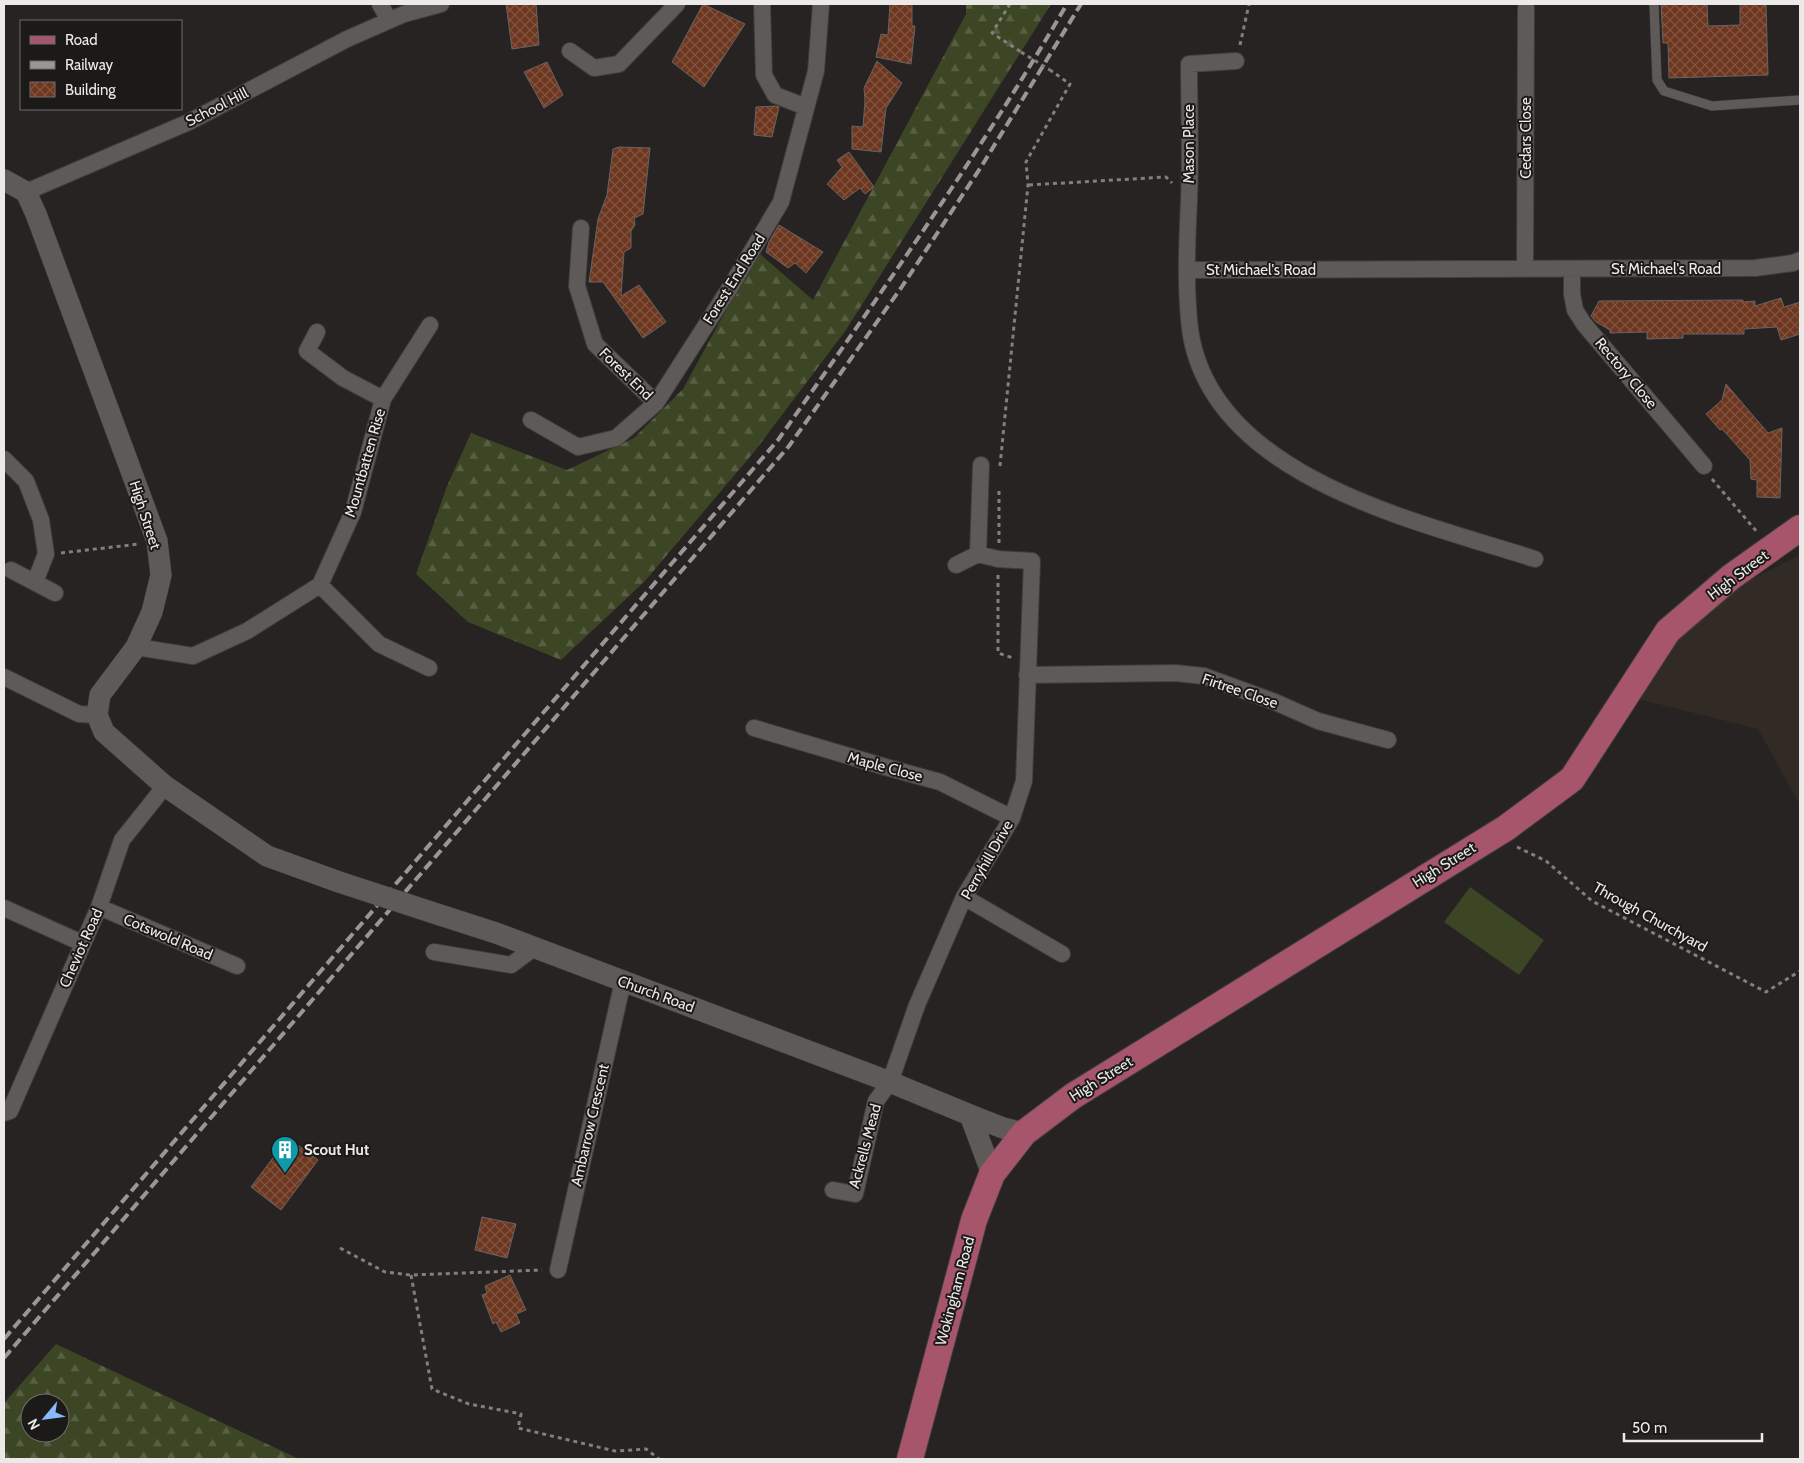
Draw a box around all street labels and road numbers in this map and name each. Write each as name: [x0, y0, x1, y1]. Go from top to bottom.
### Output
street label: School Hill: [183, 83, 252, 130]
street label: Cedars Close: [1517, 97, 1535, 179]
street label: Mason Place: [1180, 104, 1198, 184]
street label: Forest End Road: [699, 231, 769, 327]
street label: St Michael's Road: [1611, 260, 1721, 278]
street label: St Michael's Road: [1206, 261, 1316, 279]
street label: Rectory Close: [1591, 334, 1661, 412]
street label: Forest End: [596, 344, 656, 404]
street label: Mountbatten Rise: [341, 406, 389, 519]
street label: High Street: [125, 478, 165, 552]
street label: High Street: [1704, 546, 1772, 604]
street label: Firtree Close: [1200, 670, 1281, 712]
street label: Maple Close: [845, 748, 925, 786]
street label: Perryhill Drive: [957, 817, 1017, 903]
street label: High Street: [1409, 839, 1479, 891]
street label: Through Churchyard: [1590, 878, 1710, 956]
street label: Cheviot Road: [56, 906, 106, 990]
street label: Cotswold Road: [121, 910, 215, 964]
street label: Church Road: [615, 972, 697, 1016]
street label: High Street: [1066, 1053, 1136, 1105]
street label: Ambarrow Crescent: [567, 1062, 613, 1188]
street label: Ackrells Mead: [845, 1102, 885, 1190]
street label: Wokingham Road: [932, 1235, 978, 1347]

